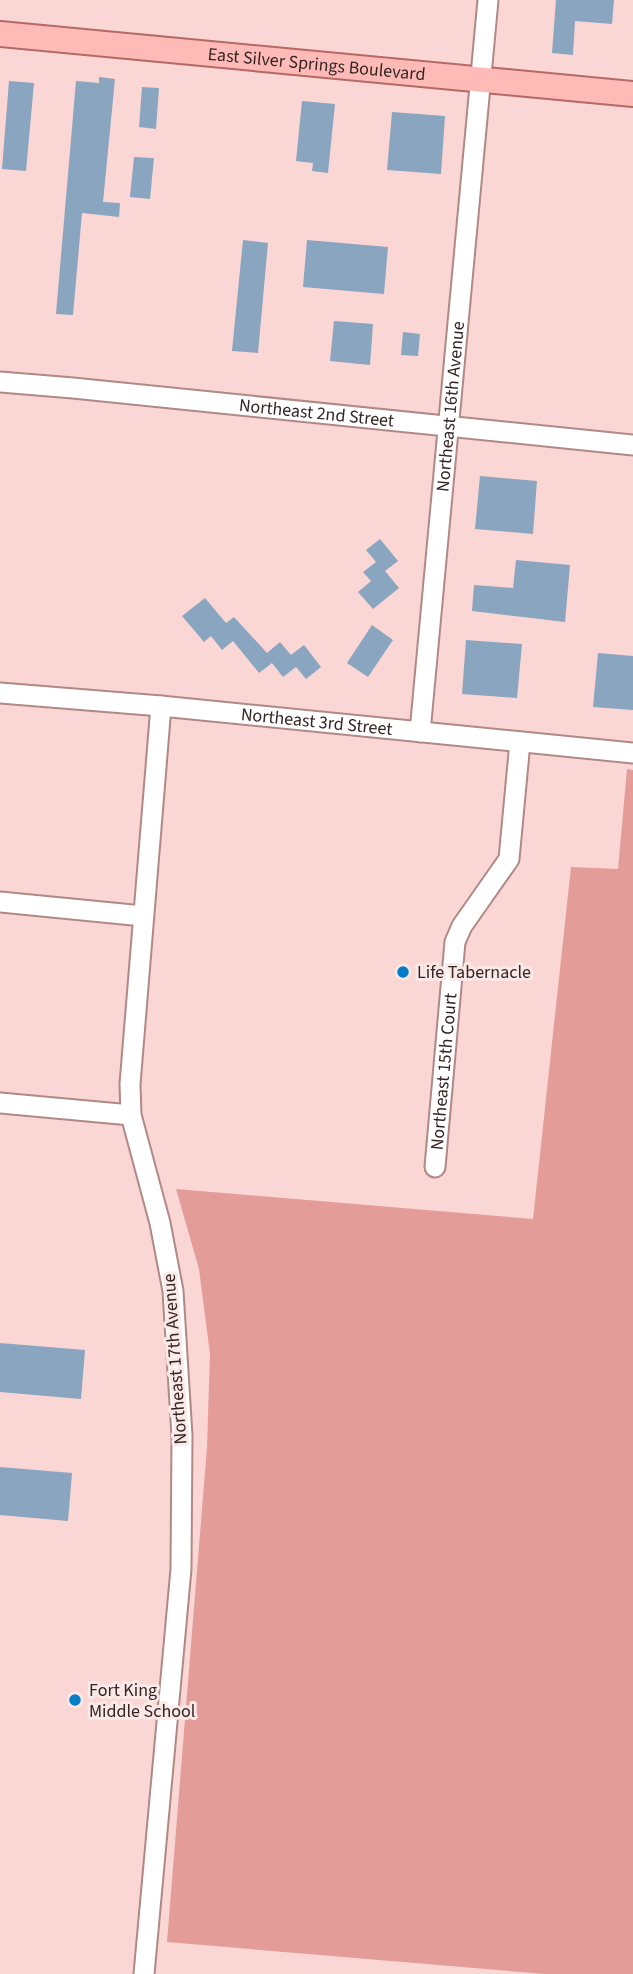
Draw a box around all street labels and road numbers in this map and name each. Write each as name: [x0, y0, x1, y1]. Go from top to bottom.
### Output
street label: East Silver Springs Boulevard: [207, 41, 427, 87]
street label: Northeast 16th Avenue: [430, 320, 471, 493]
street label: Northeast 2nd Street: [238, 392, 395, 433]
street label: Northeast 3rd Street: [240, 702, 394, 741]
street label: Northeast 15th Court: [424, 992, 463, 1151]
street label: Northeast 17th Avenue: [157, 1273, 193, 1445]

